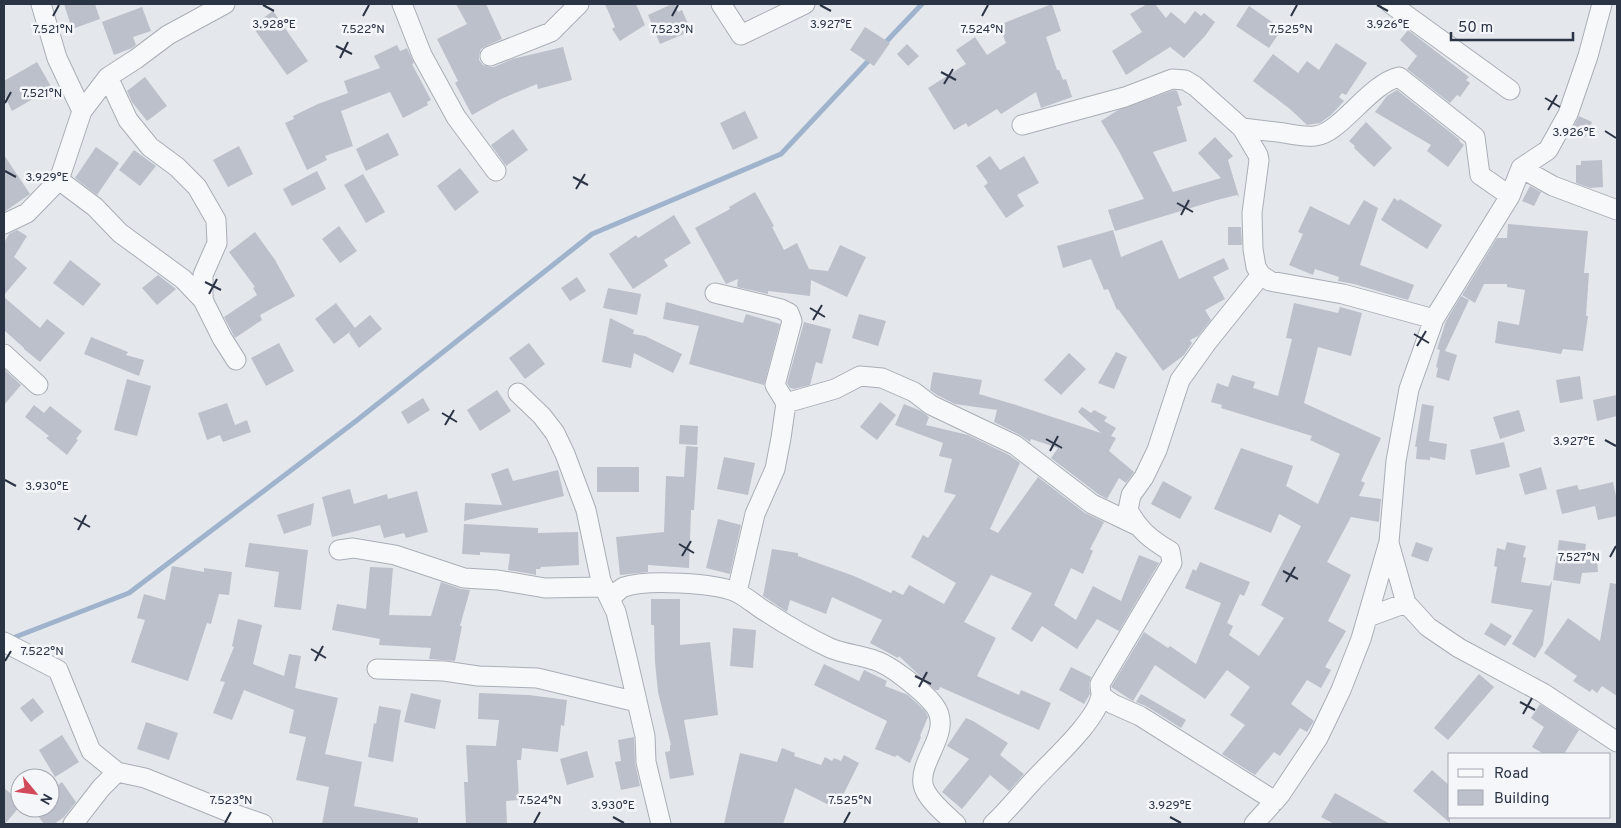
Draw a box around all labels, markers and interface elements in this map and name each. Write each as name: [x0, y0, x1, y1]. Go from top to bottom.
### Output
scale bar: [1451, 10, 1574, 42]
text: 3.928°E: [252, 17, 296, 33]
text: 3.927°E: [810, 17, 852, 33]
text: 3.926°E: [1366, 17, 1410, 33]
text: 50 m: [1458, 19, 1493, 38]
text: 7.521°N: [33, 22, 73, 38]
text: 7.522°N: [341, 22, 385, 38]
text: 7.523°N: [650, 22, 694, 38]
text: 7.524°N: [960, 22, 1004, 38]
text: 7.525°N: [1269, 22, 1313, 38]
text: 7.521°N: [22, 86, 62, 102]
text: 3.926°E: [1552, 125, 1596, 141]
text: 3.929°E: [25, 170, 69, 186]
text: 3.927°E: [1553, 434, 1595, 450]
text: 3.930°E: [25, 479, 69, 495]
text: 7.527°N: [1558, 550, 1600, 566]
text: 7.522°N: [20, 644, 64, 660]
legend: [1448, 753, 1611, 818]
text: Road: [1494, 765, 1529, 784]
north arrow: [10, 768, 60, 818]
text: N: [35, 790, 55, 807]
text: Building: [1494, 790, 1549, 809]
text: 7.523°N: [209, 793, 253, 809]
text: 7.524°N: [518, 793, 562, 809]
text: 7.525°N: [828, 793, 872, 809]
text: 3.930°E: [591, 798, 635, 814]
text: 3.929°E: [1148, 798, 1192, 814]

